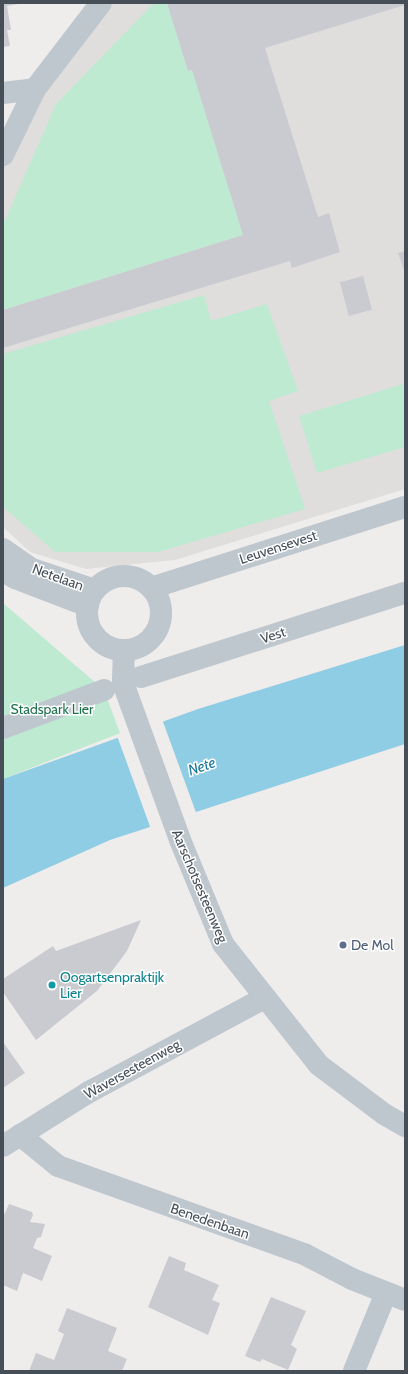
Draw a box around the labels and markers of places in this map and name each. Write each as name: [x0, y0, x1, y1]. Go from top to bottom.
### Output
place label: De Mol: [351, 937, 394, 953]
marker: De Mol: [338, 940, 348, 950]
place label: Oogartsenpraktijk Lier: [60, 969, 164, 1002]
marker: Oogartsenpraktijk Lier: [47, 980, 57, 990]

